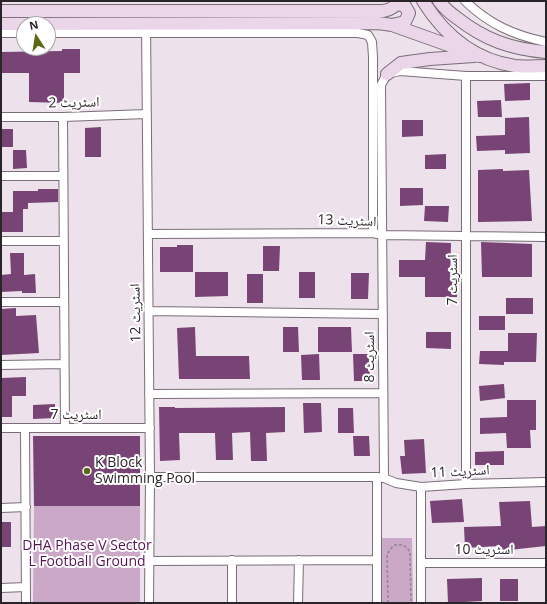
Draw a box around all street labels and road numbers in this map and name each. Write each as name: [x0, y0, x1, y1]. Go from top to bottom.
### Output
street label: اسٹریٹ 2: [48, 94, 100, 112]
street label: اسٹریٹ 13: [317, 212, 377, 230]
street label: اسٹریٹ 7: [445, 254, 461, 306]
street label: اسٹریٹ 12: [127, 283, 145, 343]
street label: اسٹریٹ 8: [362, 331, 378, 383]
street label: اسٹریٹ 7: [50, 407, 102, 423]
street label: اسٹریٹ 11: [430, 462, 490, 482]
street label: اسٹریٹ 10: [454, 542, 514, 558]

